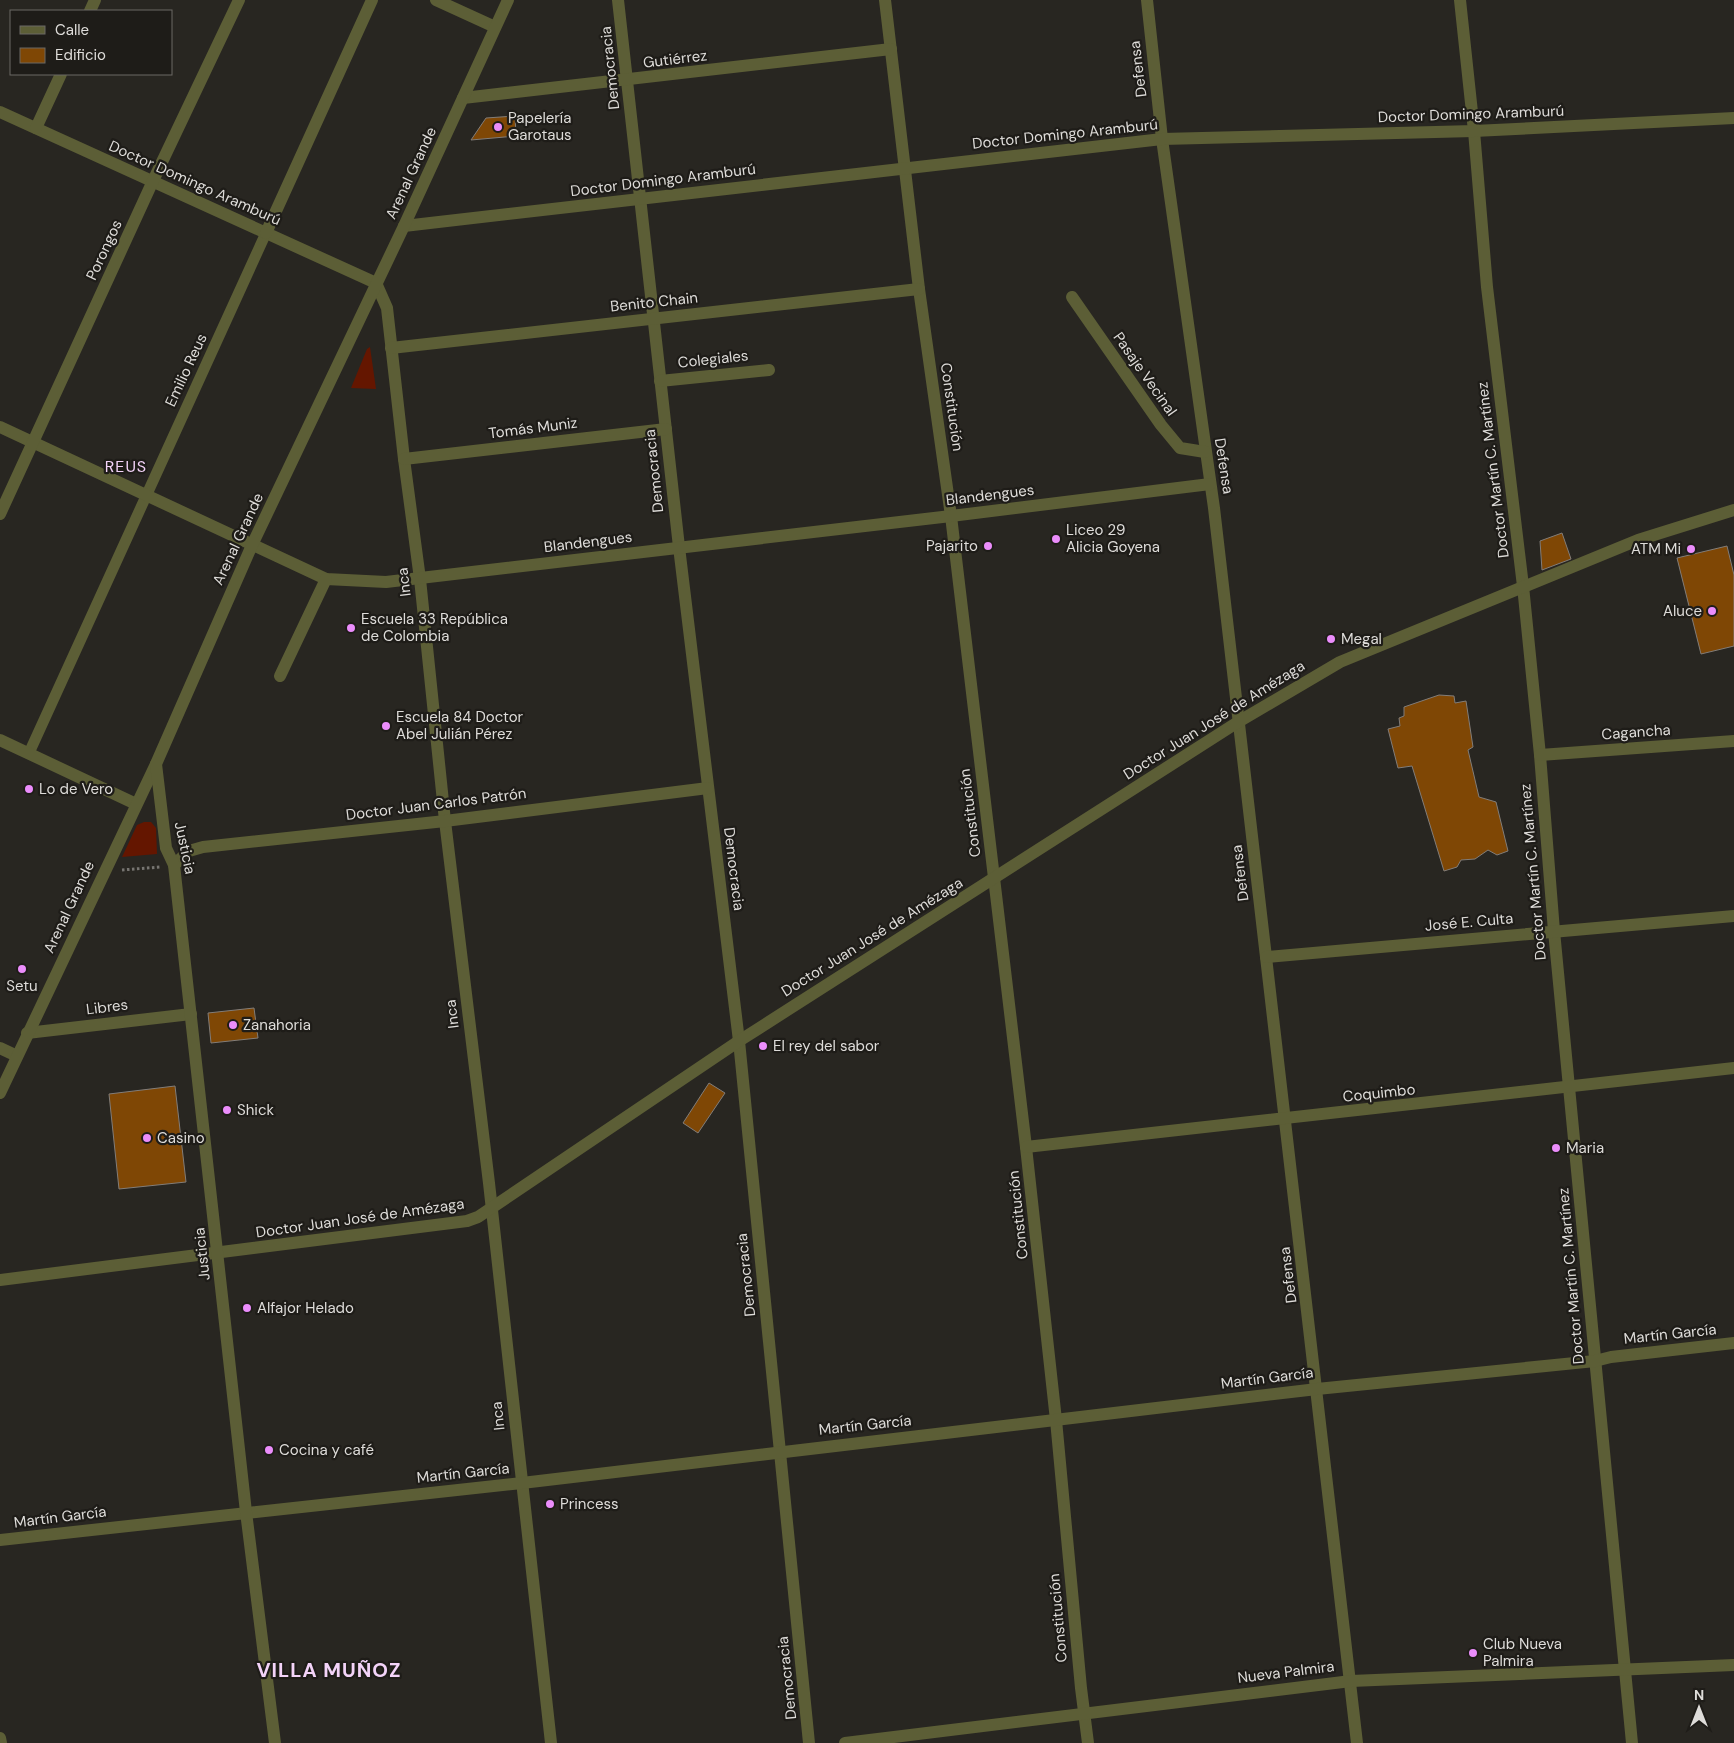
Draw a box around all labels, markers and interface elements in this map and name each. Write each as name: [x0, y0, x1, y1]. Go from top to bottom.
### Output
legend: [10, 10, 172, 75]
text: Calle: [55, 20, 89, 40]
street label: Democracia: [596, 25, 624, 111]
street label: Defensa: [1125, 40, 1151, 98]
text: Edificio: [55, 45, 106, 65]
street label: Gutiérrez: [642, 45, 708, 73]
street label: Doctor Domingo Aramburú: [1377, 101, 1565, 127]
place label: Papelería Garotaus: [508, 108, 572, 145]
street label: Doctor Domingo Aramburú: [971, 114, 1159, 154]
marker: Papelería Garotaus: [492, 121, 504, 133]
street label: Arenal Grande: [381, 124, 441, 222]
street label: Doctor Domingo Aramburú: [106, 136, 284, 230]
street label: Doctor Domingo Aramburú: [569, 159, 757, 201]
street label: Porongos: [81, 217, 127, 283]
street label: Benito Chain: [609, 287, 699, 317]
street label: Pasaje Vecinal: [1109, 328, 1181, 420]
street label: Emilio Reus: [160, 330, 212, 410]
street label: Colegiales: [677, 345, 749, 373]
street label: Constitución: [936, 361, 968, 453]
street label: Doctor Martín C. Martínez: [1472, 381, 1514, 559]
street label: Tomás Muniz: [487, 413, 579, 443]
street label: Democracia: [640, 428, 668, 514]
street label: Defensa: [1210, 437, 1238, 495]
district label: REUS: [105, 456, 147, 477]
street label: Blandengues: [945, 480, 1035, 510]
street label: Arenal Grande: [208, 490, 268, 588]
place label: Liceo 29 Alicia Goyena: [1066, 520, 1160, 557]
street label: Blandengues: [543, 527, 633, 557]
marker: Liceo 29 Alicia Goyena: [1050, 533, 1062, 545]
place label: Pajarito: [926, 536, 978, 556]
place label: ATM Mi: [1631, 539, 1681, 559]
marker: Pajarito: [982, 540, 994, 552]
marker: ATM Mi: [1685, 543, 1697, 555]
street label: Inca: [392, 566, 416, 598]
place label: Aluce: [1663, 601, 1702, 621]
marker: Aluce: [1706, 605, 1718, 617]
place label: Escuela 33 República de Colombia: [361, 609, 508, 646]
marker: Escuela 33 República de Colombia: [345, 622, 357, 634]
place label: Megal: [1341, 629, 1382, 649]
marker: Megal: [1325, 633, 1337, 645]
street label: Doctor Juan José de Amézaga: [1120, 656, 1308, 784]
place label: Escuela 84 Doctor Abel Julián Pérez: [396, 707, 524, 744]
marker: Escuela 84 Doctor Abel Julián Pérez: [380, 720, 392, 732]
street label: Cagancha: [1601, 720, 1671, 744]
street label: Constitución: [955, 768, 985, 858]
place label: Lo de Vero: [39, 779, 113, 799]
marker: Lo de Vero: [23, 783, 35, 795]
street label: Doctor Juan Carlos Patrón: [345, 783, 527, 825]
street label: Doctor Martín C. Martínez: [1515, 783, 1551, 961]
street label: Justicia: [170, 820, 200, 876]
street label: Democracia: [719, 826, 749, 912]
street label: Defensa: [1227, 844, 1253, 902]
street label: Arenal Grande: [39, 858, 99, 956]
street label: Doctor Juan José de Amézaga: [778, 873, 966, 1001]
street label: José E. Culta: [1424, 908, 1514, 936]
marker: Setu: [16, 963, 28, 975]
place label: Setu: [6, 976, 38, 996]
street label: Libres: [85, 995, 129, 1019]
street label: Inca: [440, 998, 464, 1030]
place label: Zanahoria: [243, 1015, 311, 1035]
marker: Zanahoria: [227, 1019, 239, 1031]
place label: El rey del sabor: [773, 1036, 880, 1056]
marker: El rey del sabor: [757, 1040, 769, 1052]
street label: Coquimbo: [1342, 1079, 1416, 1107]
place label: Shick: [237, 1100, 275, 1120]
marker: Shick: [221, 1104, 233, 1116]
place label: Casino: [157, 1128, 205, 1148]
marker: Casino: [141, 1132, 153, 1144]
place label: Maria: [1566, 1138, 1604, 1158]
marker: Maria: [1550, 1142, 1562, 1154]
street label: Constitución: [1003, 1170, 1033, 1260]
street label: Doctor Martín C. Martínez: [1553, 1187, 1589, 1365]
street label: Doctor Juan José de Amézaga: [254, 1193, 466, 1243]
street label: Justicia: [189, 1227, 215, 1281]
street label: Democracia: [732, 1232, 760, 1318]
street label: Defensa: [1275, 1246, 1301, 1304]
place label: Alfajor Helado: [257, 1298, 354, 1318]
marker: Alfajor Helado: [241, 1302, 253, 1314]
street label: Martín García: [1623, 1319, 1717, 1349]
street label: Martín García: [1220, 1362, 1314, 1394]
street label: Inca: [487, 1401, 509, 1431]
street label: Martín García: [818, 1410, 912, 1440]
place label: Cocina y café: [279, 1440, 374, 1460]
marker: Cocina y café: [263, 1444, 275, 1456]
street label: Martín García: [416, 1458, 510, 1488]
place label: Princess: [560, 1494, 619, 1514]
marker: Princess: [544, 1498, 556, 1510]
street label: Martín García: [13, 1501, 107, 1533]
street label: Constitución: [1044, 1573, 1072, 1663]
place label: Club Nueva Palmira: [1483, 1634, 1562, 1671]
street label: Democracia: [773, 1635, 801, 1721]
marker: Club Nueva Palmira: [1467, 1647, 1479, 1659]
street label: Nueva Palmira: [1236, 1656, 1336, 1688]
district label: VILLA MUÑOZ: [257, 1657, 401, 1683]
north arrow: [1674, 1683, 1724, 1733]
text: N: [1694, 1686, 1704, 1704]

